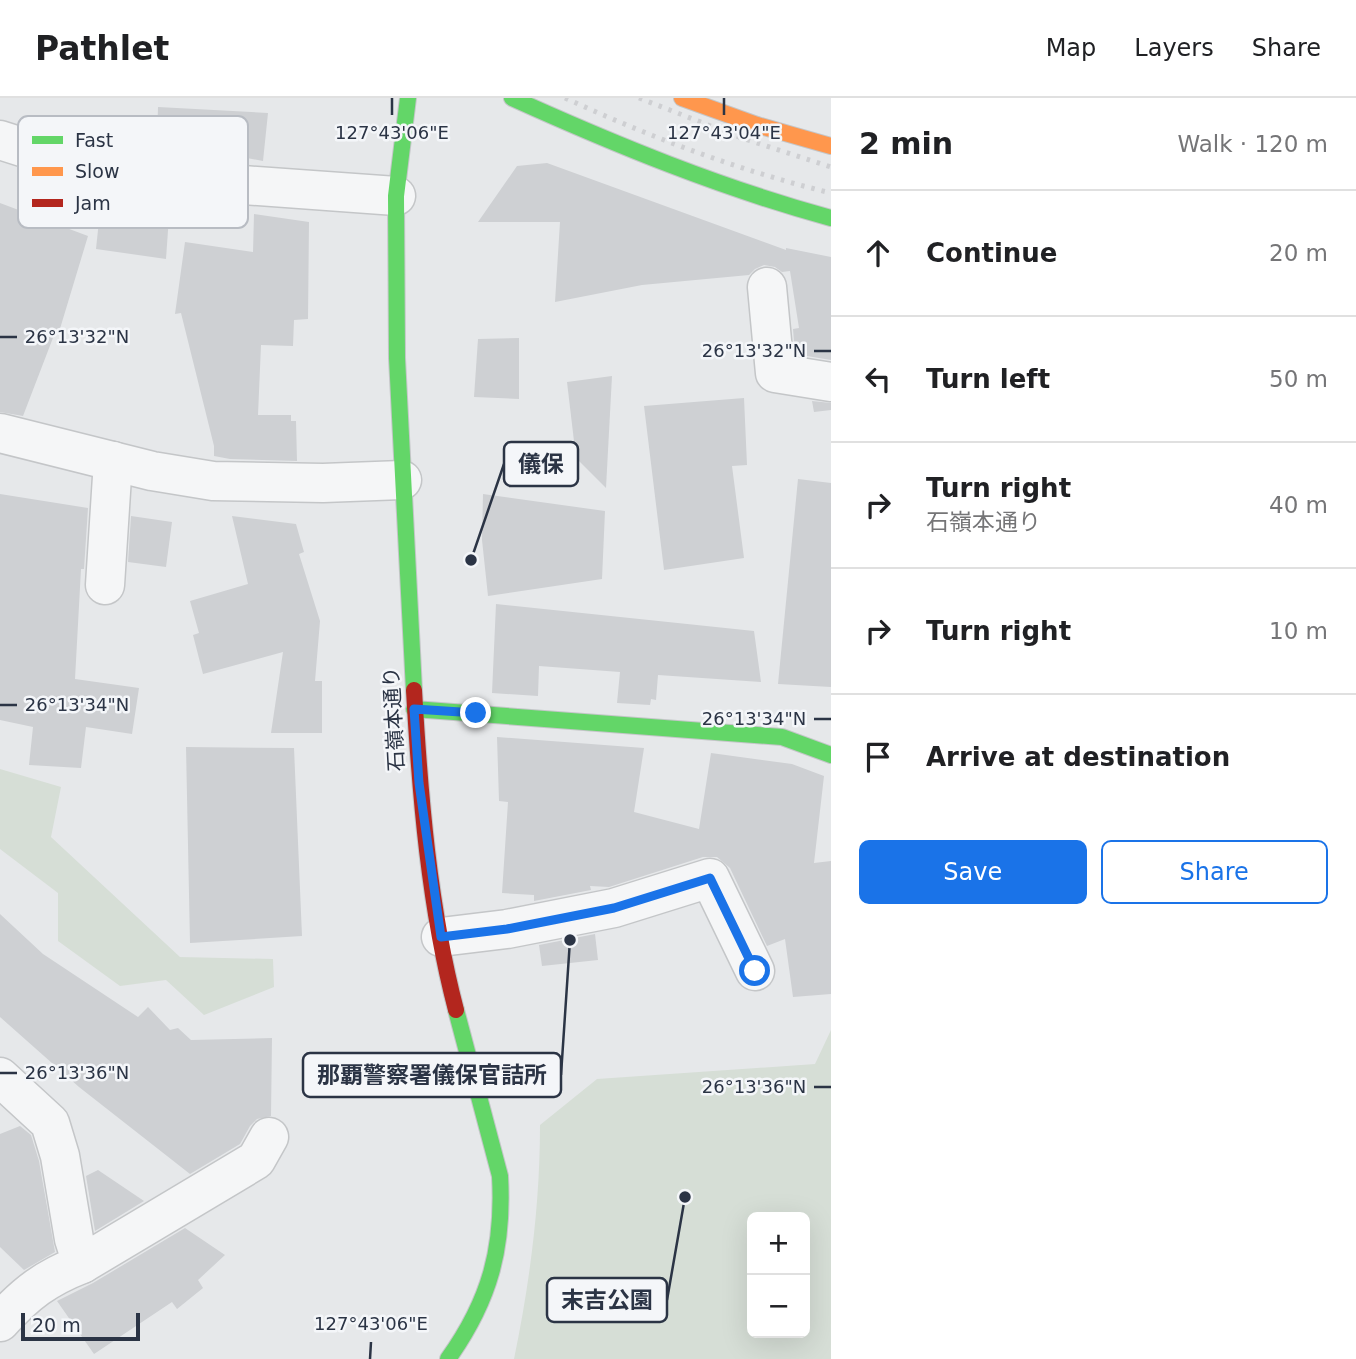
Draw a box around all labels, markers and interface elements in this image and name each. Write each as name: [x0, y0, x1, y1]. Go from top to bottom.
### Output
text: Pathlet: [35, 29, 169, 68]
text: Map: [1046, 34, 1096, 62]
text: Layers: [1134, 34, 1214, 62]
text: Share: [1252, 34, 1321, 62]
legend: [18, 116, 248, 228]
text: 127°43'06"E: [335, 122, 449, 143]
text: 127°43'04"E: [667, 122, 781, 143]
text: 2 min: [859, 126, 953, 161]
text: Fast: [75, 129, 113, 151]
text: Walk · 120 m: [1177, 131, 1328, 157]
text: Slow: [75, 160, 120, 182]
text: Jam: [74, 192, 111, 214]
icon: ahead: [859, 234, 897, 272]
text: Continue: [926, 238, 1057, 268]
text: 20 m: [1269, 240, 1328, 266]
text: 26°13'32"N: [25, 326, 129, 347]
text: 26°13'32"N: [702, 340, 806, 361]
icon: left: [859, 360, 897, 398]
text: Turn left: [926, 364, 1050, 394]
text: 50 m: [1269, 366, 1328, 392]
callout: 儀保: [504, 442, 578, 486]
text: 儀保: [518, 451, 564, 477]
text: Turn right: [926, 473, 1071, 503]
icon: right: [859, 486, 897, 524]
text: 40 m: [1269, 492, 1328, 518]
text: 石嶺本通り: [926, 509, 1041, 535]
icon: right: [859, 612, 897, 650]
text: Turn right: [926, 616, 1071, 646]
text: 10 m: [1269, 618, 1328, 644]
street label: 石嶺本通り: [379, 666, 409, 772]
text: 26°13'34"N: [25, 694, 129, 715]
route end: [460, 697, 491, 728]
text: 26°13'34"N: [702, 708, 806, 729]
icon: arrive: [859, 738, 897, 776]
text: Arrive at destination: [926, 742, 1230, 772]
button: Save: [859, 840, 1087, 904]
button: Share: [1101, 840, 1328, 904]
route start: [739, 955, 770, 986]
callout: 那覇警察署儀保官詰所: [303, 1053, 561, 1097]
text: 26°13'36"N: [25, 1062, 129, 1083]
text: 那覇警察署儀保官詰所: [317, 1062, 547, 1088]
text: 26°13'36"N: [702, 1076, 806, 1097]
map controls: [747, 1212, 810, 1338]
button: +: [747, 1212, 810, 1275]
button: −: [747, 1275, 810, 1338]
callout: 末吉公園: [547, 1278, 667, 1322]
text: 末吉公園: [561, 1287, 653, 1313]
scale bar: [21, 1310, 140, 1342]
text: 127°43'06"E: [314, 1313, 428, 1334]
text: 20 m: [32, 1314, 81, 1336]

